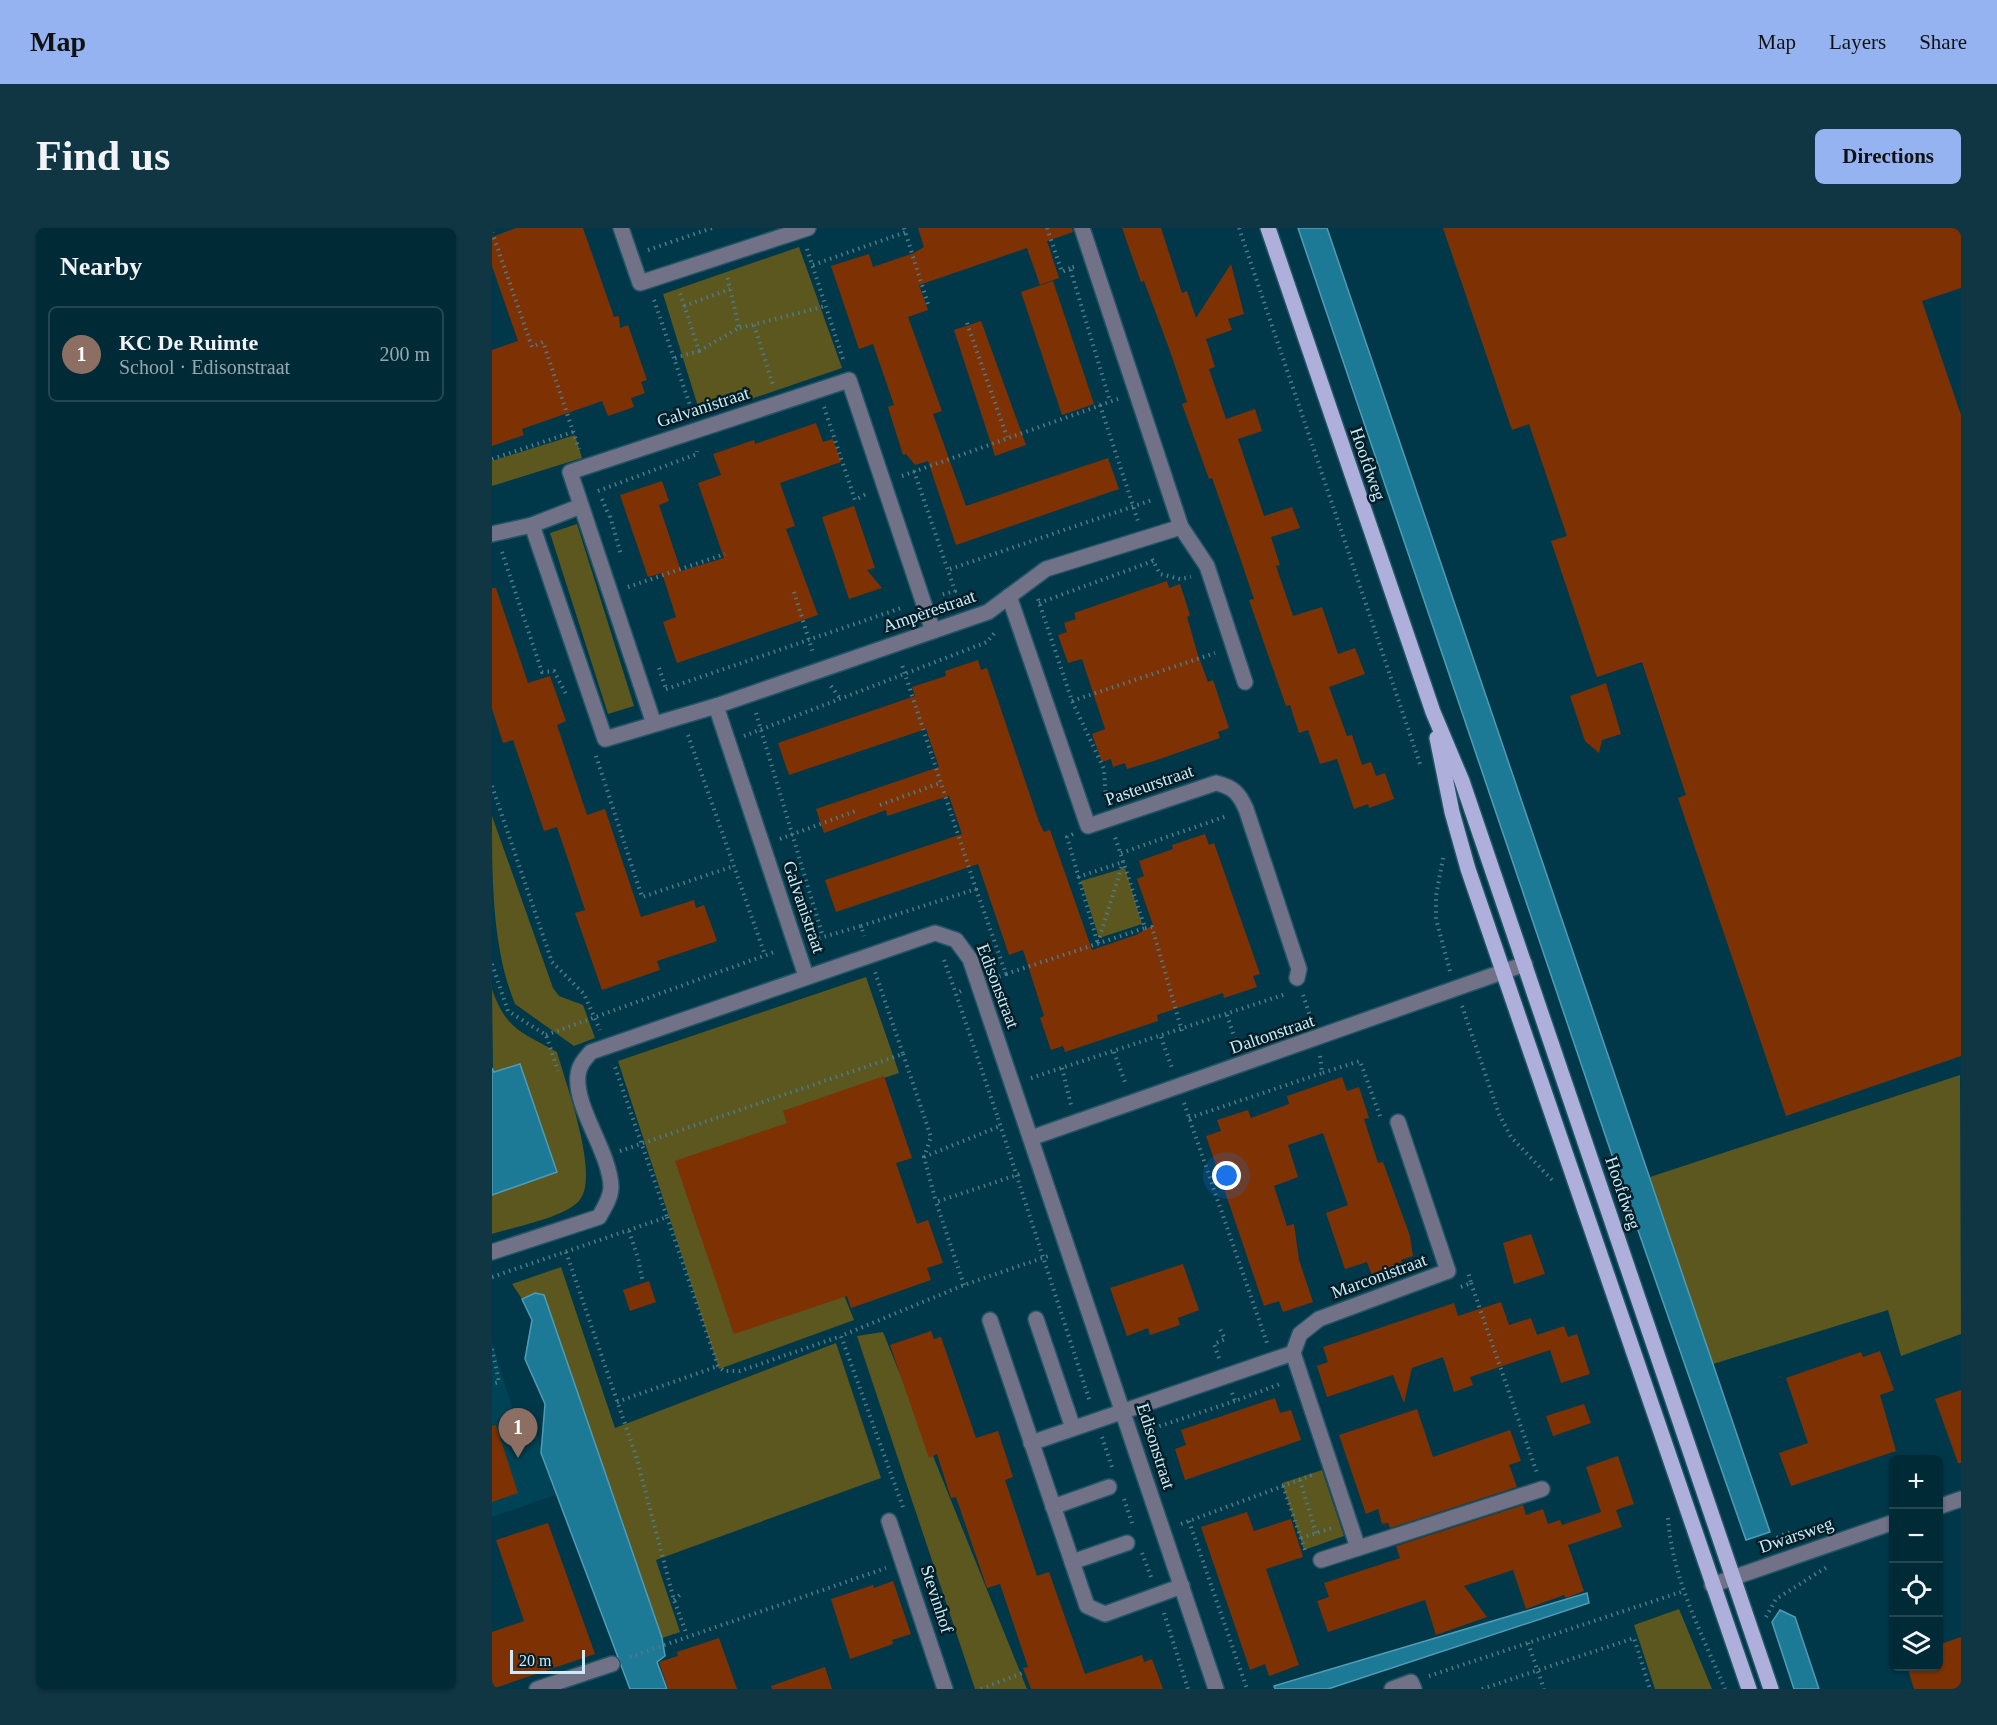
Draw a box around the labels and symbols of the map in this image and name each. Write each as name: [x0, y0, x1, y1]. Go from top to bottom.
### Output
street label: Galvanistraat: [654, 383, 752, 431]
street label: Hoofdweg: [1346, 425, 1390, 503]
street label: Ampèrestraat: [880, 586, 978, 636]
street label: Pasteurstraat: [1102, 761, 1196, 809]
street label: Galvanistraat: [779, 858, 829, 956]
street label: Edisonstraat: [973, 941, 1023, 1031]
street label: Daltonstraat: [1227, 1010, 1317, 1058]
street label: Hoofdweg: [1601, 1154, 1645, 1232]
your location: [1212, 1161, 1241, 1190]
street label: Marconistraat: [1329, 1250, 1429, 1302]
street label: Edisonstraat: [1133, 1401, 1179, 1491]
pin: 1: [498, 1408, 538, 1458]
street label: Dwarsweg: [1756, 1513, 1836, 1557]
street label: Stevinhof: [917, 1563, 957, 1635]
scale bar: [510, 1647, 585, 1674]

